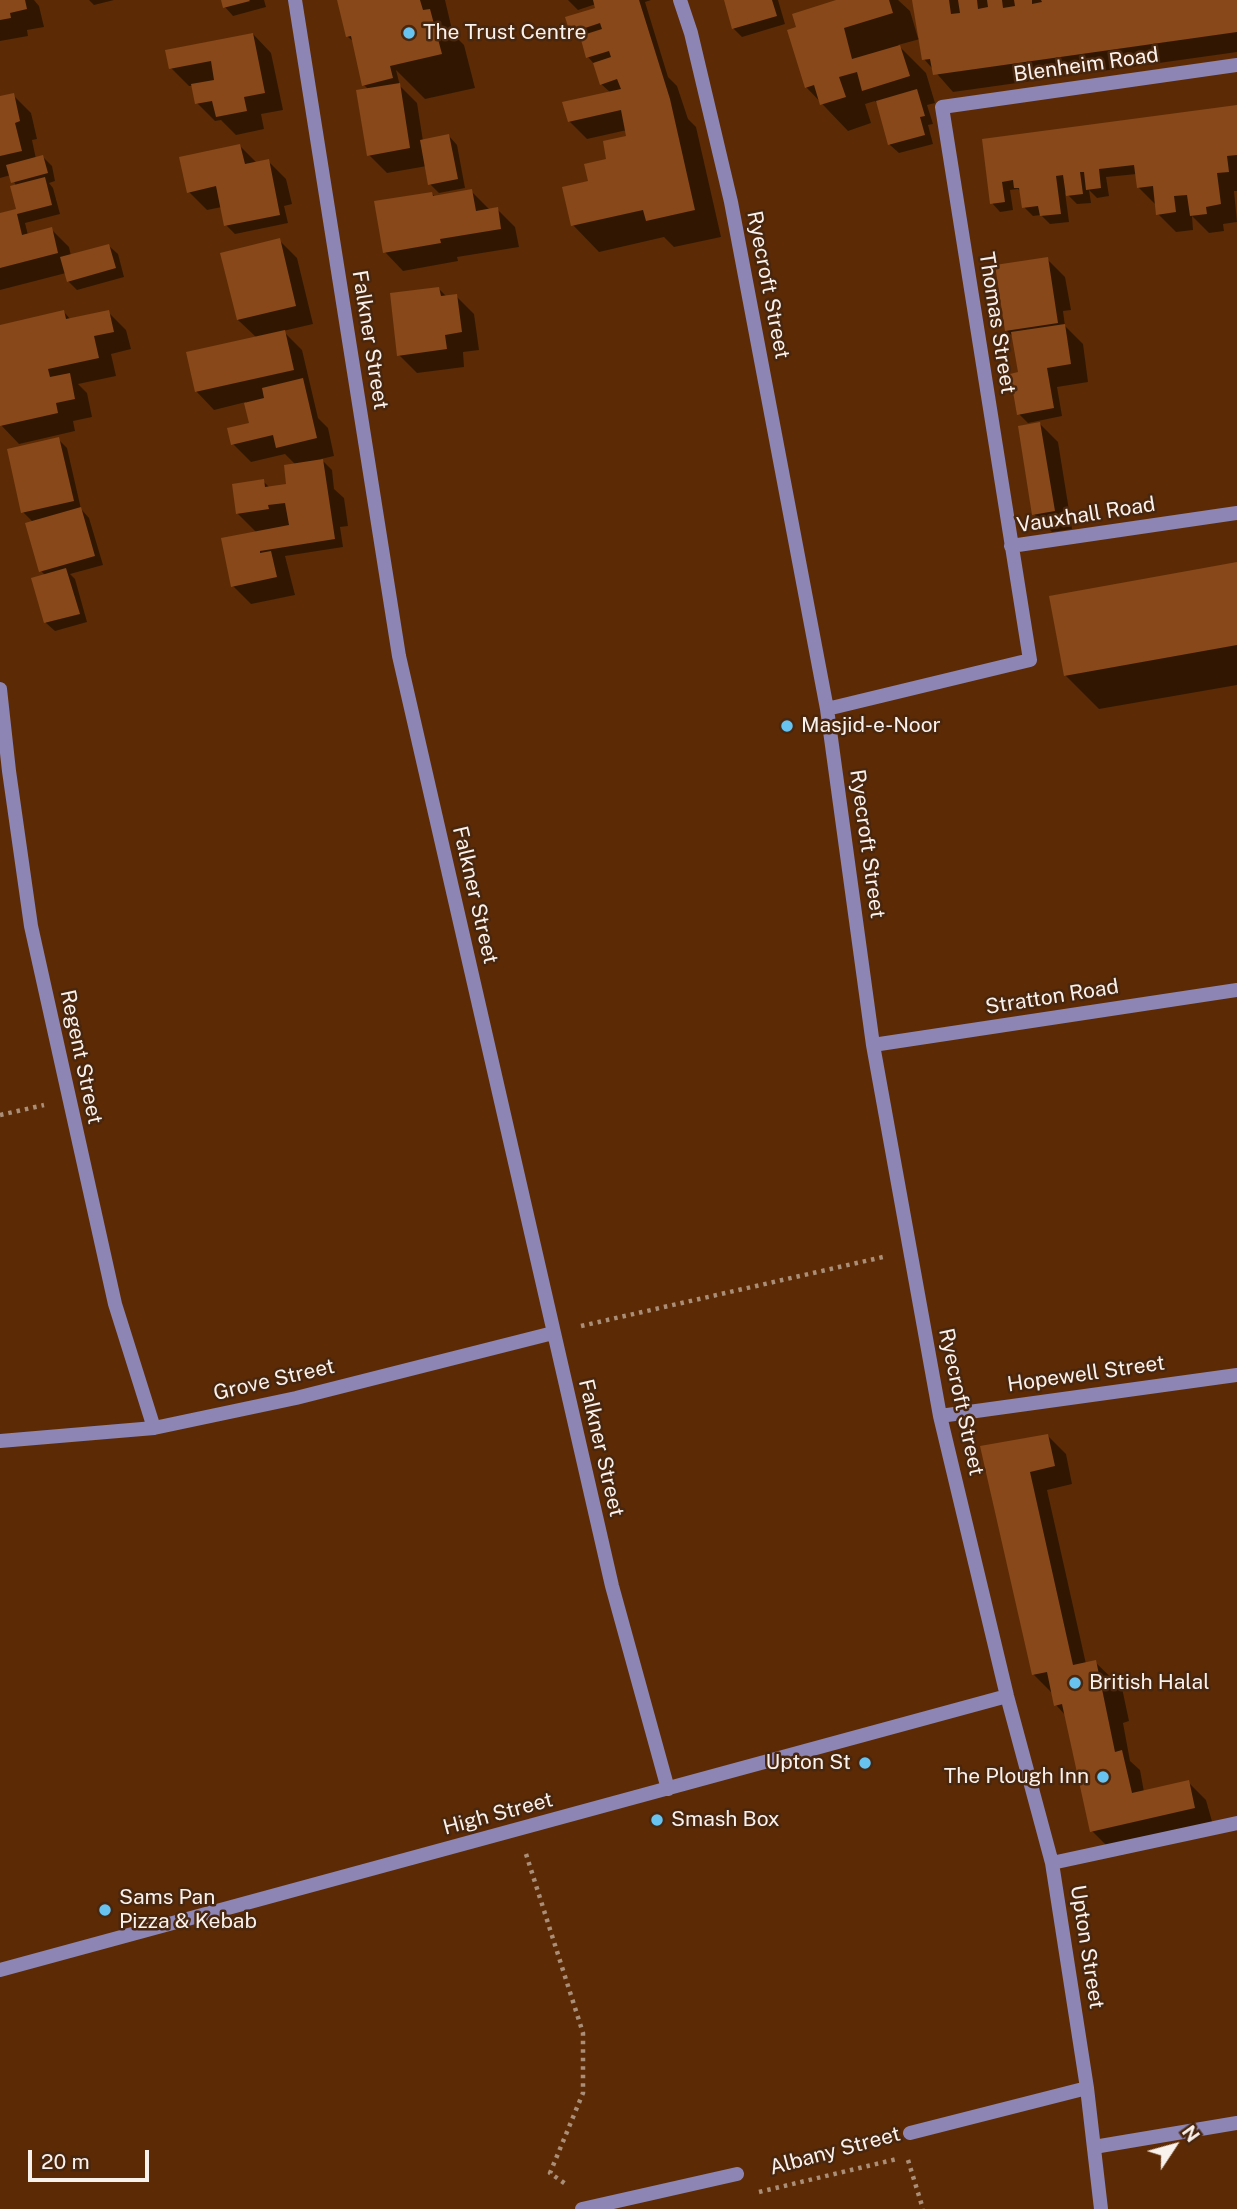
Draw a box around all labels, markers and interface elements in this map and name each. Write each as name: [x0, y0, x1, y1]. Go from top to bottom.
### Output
place label: The Trust Centre: [423, 20, 586, 46]
marker: The Trust Centre: [401, 25, 417, 41]
street label: Blenheim Road: [1012, 42, 1160, 88]
street label: Ryecroft Street: [741, 209, 795, 361]
street label: Thomas Street: [973, 250, 1021, 396]
street label: Falkner Street: [347, 269, 393, 411]
street label: Vauxhall Road: [1015, 492, 1157, 538]
place label: Masjid-e-Noor: [801, 713, 941, 739]
marker: Masjid-e-Noor: [779, 718, 795, 734]
street label: Ryecroft Street: [844, 768, 890, 920]
street label: Falkner Street: [447, 824, 503, 966]
street label: Stratton Road: [984, 974, 1120, 1020]
street label: Regent Street: [54, 988, 108, 1126]
street label: Ryecroft Street: [933, 1326, 989, 1478]
street label: Hopewell Street: [1006, 1350, 1166, 1398]
street label: Grove Street: [211, 1354, 337, 1406]
street label: Falkner Street: [573, 1377, 629, 1519]
place label: British Halal: [1089, 1670, 1210, 1696]
marker: British Halal: [1067, 1675, 1083, 1691]
place label: Upton St: [765, 1750, 851, 1776]
marker: Upton St: [857, 1755, 873, 1771]
place label: The Plough Inn: [944, 1764, 1089, 1790]
marker: The Plough Inn: [1095, 1769, 1111, 1785]
street label: High Street: [440, 1787, 556, 1841]
place label: Smash Box: [671, 1807, 780, 1833]
marker: Smash Box: [649, 1812, 665, 1828]
street label: Upton Street: [1065, 1883, 1109, 2011]
place label: Sams Pan Pizza & Kebab: [119, 1885, 257, 1935]
marker: Sams Pan Pizza & Kebab: [97, 1902, 113, 1918]
north arrow: [1139, 2111, 1209, 2181]
street label: Albany Street: [767, 2121, 903, 2181]
text: N: [1178, 2121, 1204, 2146]
scale bar: [32, 2136, 152, 2180]
text: 20 m: [41, 2149, 90, 2174]

